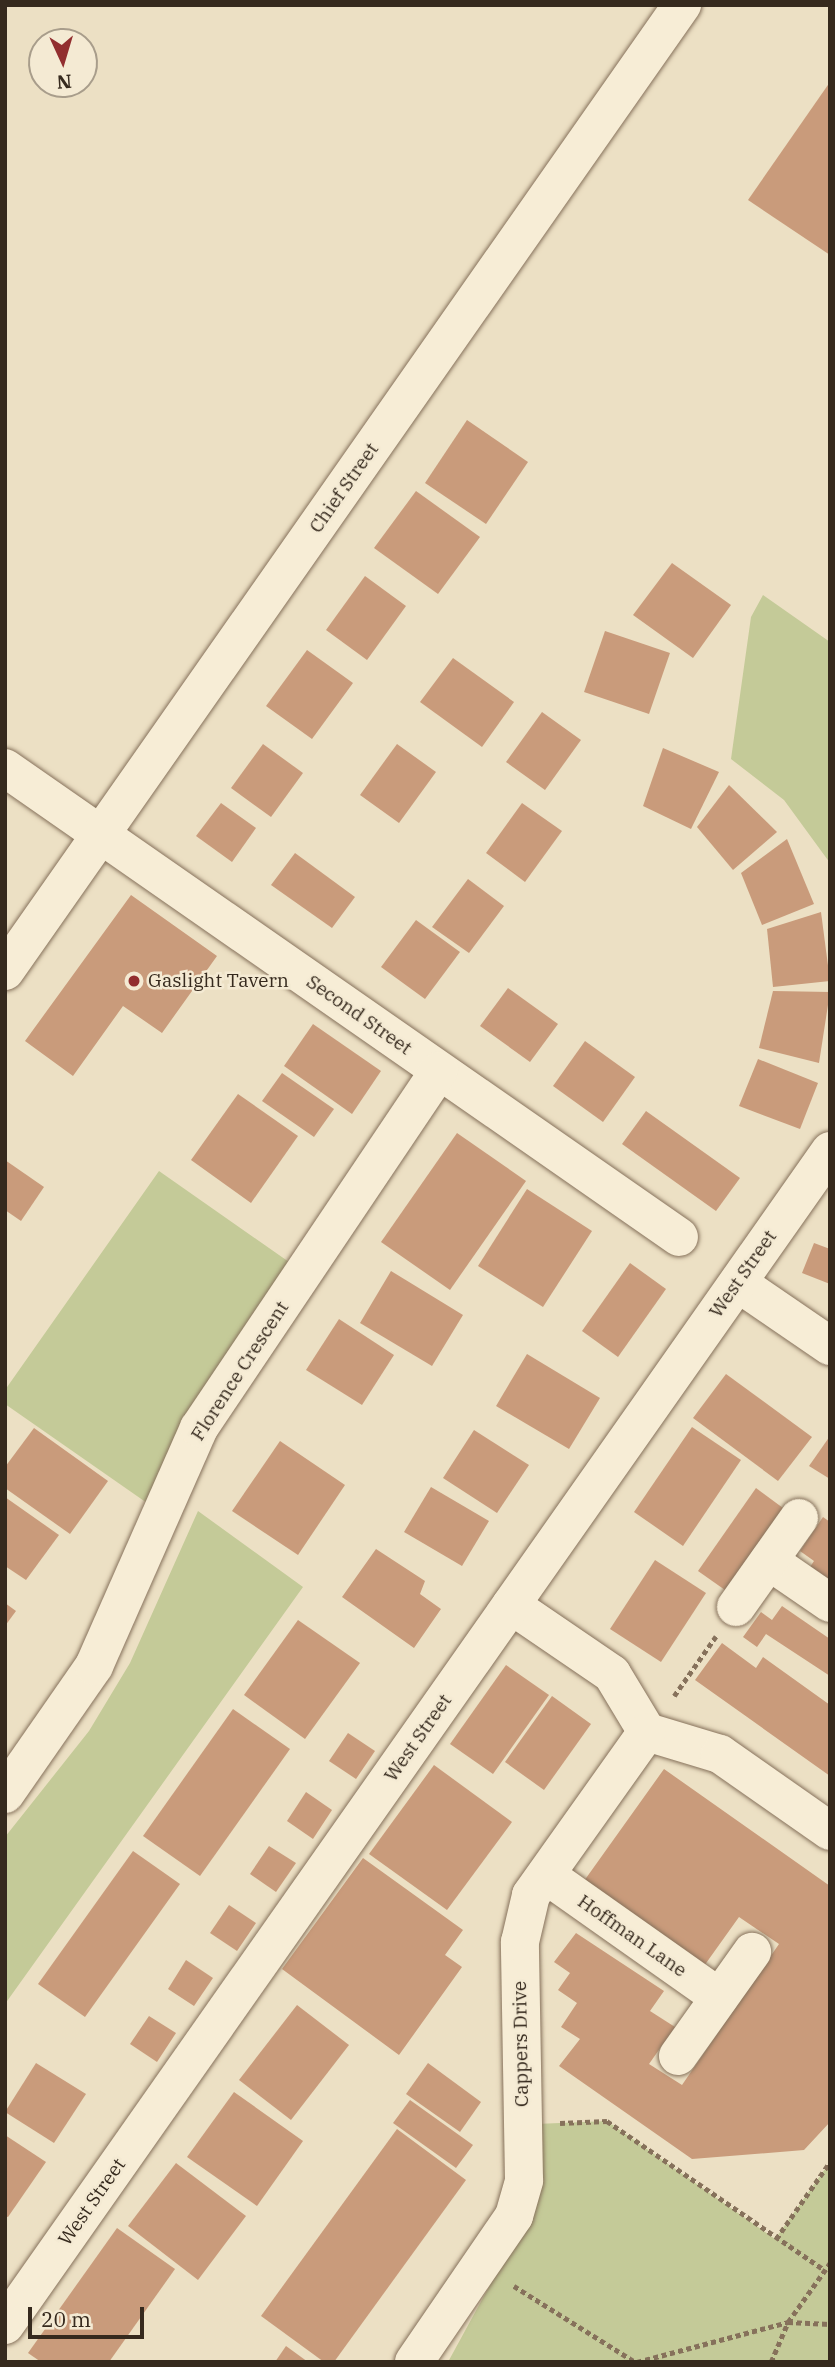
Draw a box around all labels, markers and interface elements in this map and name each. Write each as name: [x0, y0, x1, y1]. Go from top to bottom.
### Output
north arrow: [28, 28, 98, 98]
text: N: [56, 69, 73, 94]
street label: Chief Street: [305, 439, 383, 537]
place label: Gaslight Tavern: [148, 970, 289, 992]
street label: Second Street: [302, 970, 416, 1060]
marker: Gaslight Tavern: [126, 973, 142, 989]
street label: West Street: [705, 1226, 781, 1322]
street label: Florence Crescent: [186, 1297, 294, 1445]
street label: West Street: [380, 1690, 456, 1786]
street label: Hoffman Lane: [573, 1890, 691, 1982]
street label: Cappers Drive: [509, 1981, 533, 2107]
street label: West Street: [54, 2154, 130, 2250]
scale bar: [32, 2294, 147, 2338]
text: 20 m: [41, 2305, 91, 2333]

